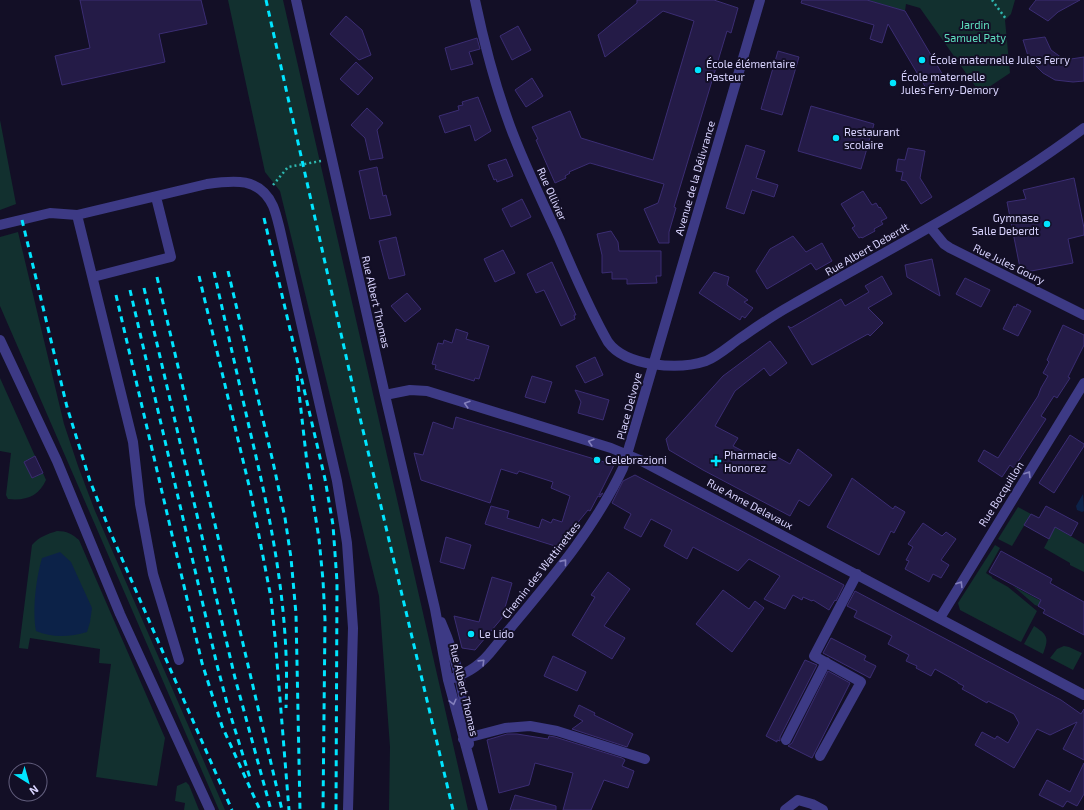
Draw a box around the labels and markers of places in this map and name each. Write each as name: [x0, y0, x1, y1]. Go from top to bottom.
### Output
place label: École maternelle Jules Ferry: [930, 53, 1070, 66]
marker: École maternelle Jules Ferry: [917, 55, 927, 65]
place label: École élémentaire Pasteur: [706, 57, 796, 83]
marker: École élémentaire Pasteur: [693, 65, 703, 75]
place label: École maternelle Jules Ferry-Demory: [901, 70, 999, 96]
marker: École maternelle Jules Ferry-Demory: [888, 78, 898, 88]
place label: Restaurant scolaire: [844, 125, 900, 151]
marker: Restaurant scolaire: [831, 133, 841, 143]
place label: Gymnase Salle Deberdt: [972, 211, 1039, 237]
marker: Gymnase Salle Deberdt: [1042, 219, 1052, 229]
place label: Pharmacie Honorez: [724, 448, 777, 474]
place label: Celebrazioni: [605, 453, 667, 466]
marker: Celebrazioni: [592, 455, 602, 465]
marker: Pharmacie Honorez: [711, 456, 721, 466]
place label: Le Lido: [479, 627, 514, 640]
marker: Le Lido: [466, 629, 476, 639]

